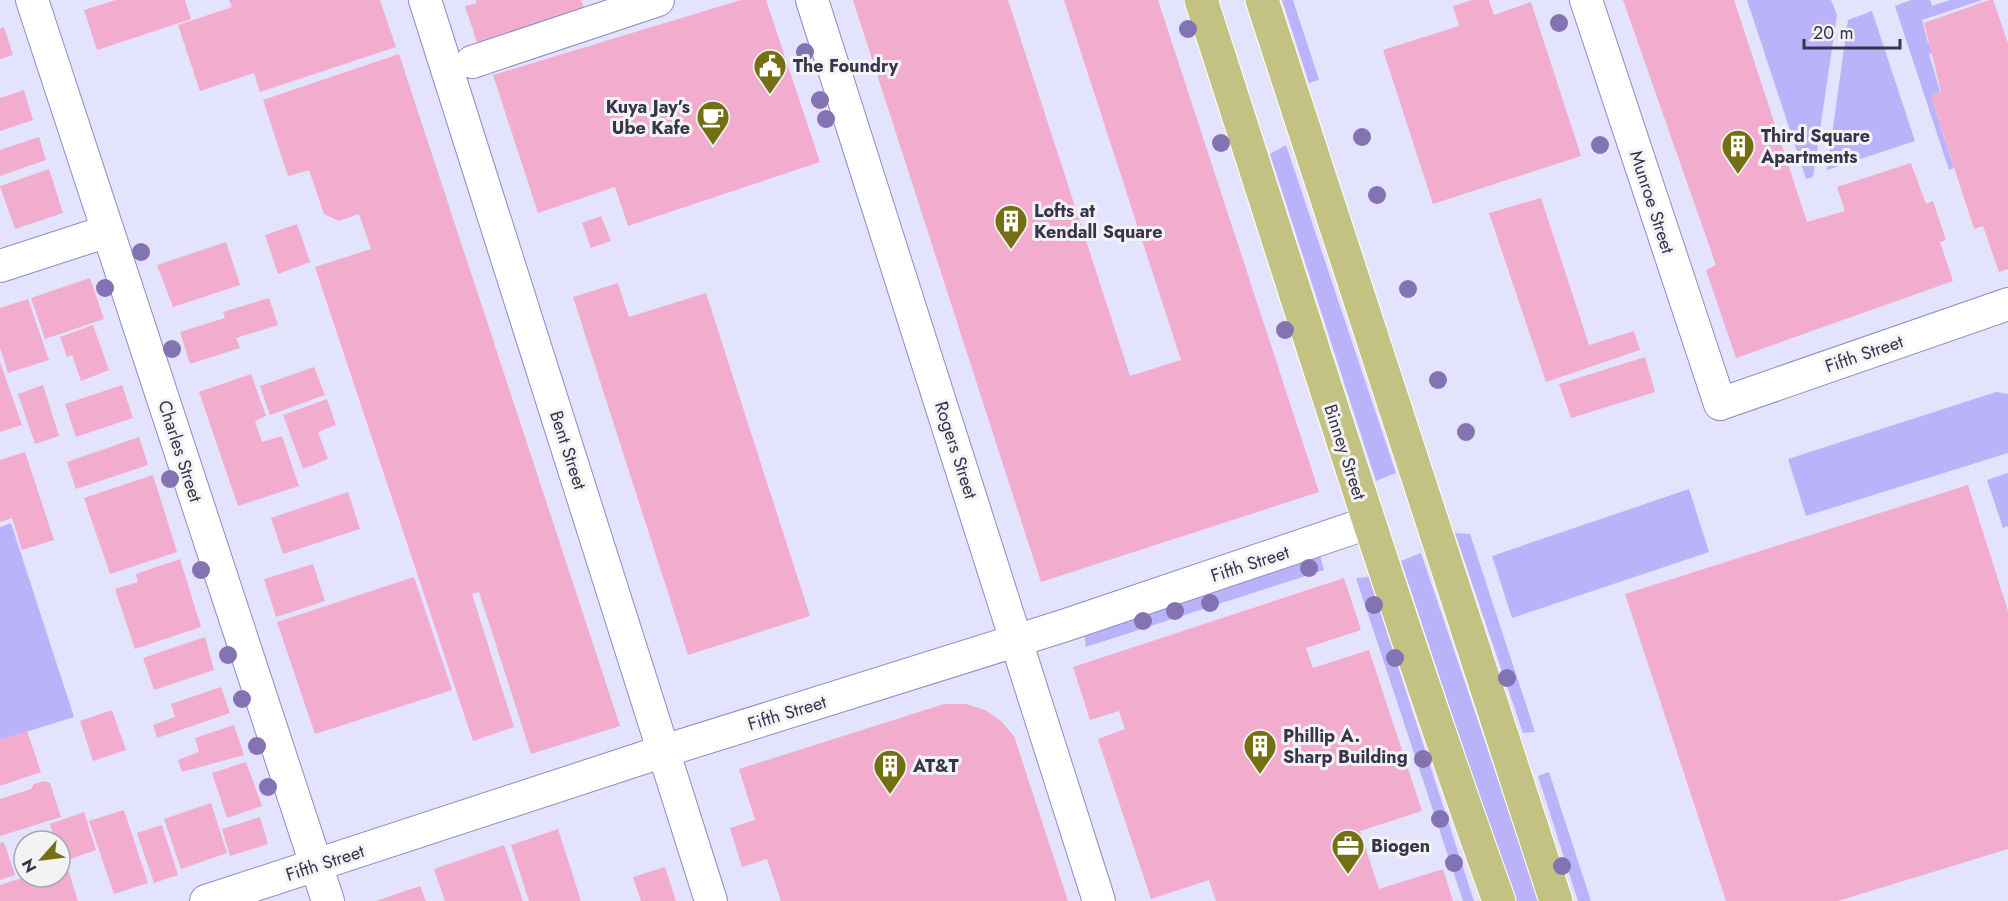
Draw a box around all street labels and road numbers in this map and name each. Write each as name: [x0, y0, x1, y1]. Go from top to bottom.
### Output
street label: Munroe Street: [1623, 147, 1681, 257]
street label: Fifth Street: [1821, 328, 1907, 379]
street label: Charles Street: [151, 397, 209, 506]
street label: Rogers Street: [928, 398, 984, 503]
street label: Binney Street: [1317, 401, 1373, 504]
street label: Bent Street: [543, 407, 593, 493]
street label: Fifth Street: [1207, 539, 1293, 589]
street label: Fifth Street: [744, 689, 830, 737]
street label: Fifth Street: [282, 838, 368, 888]

